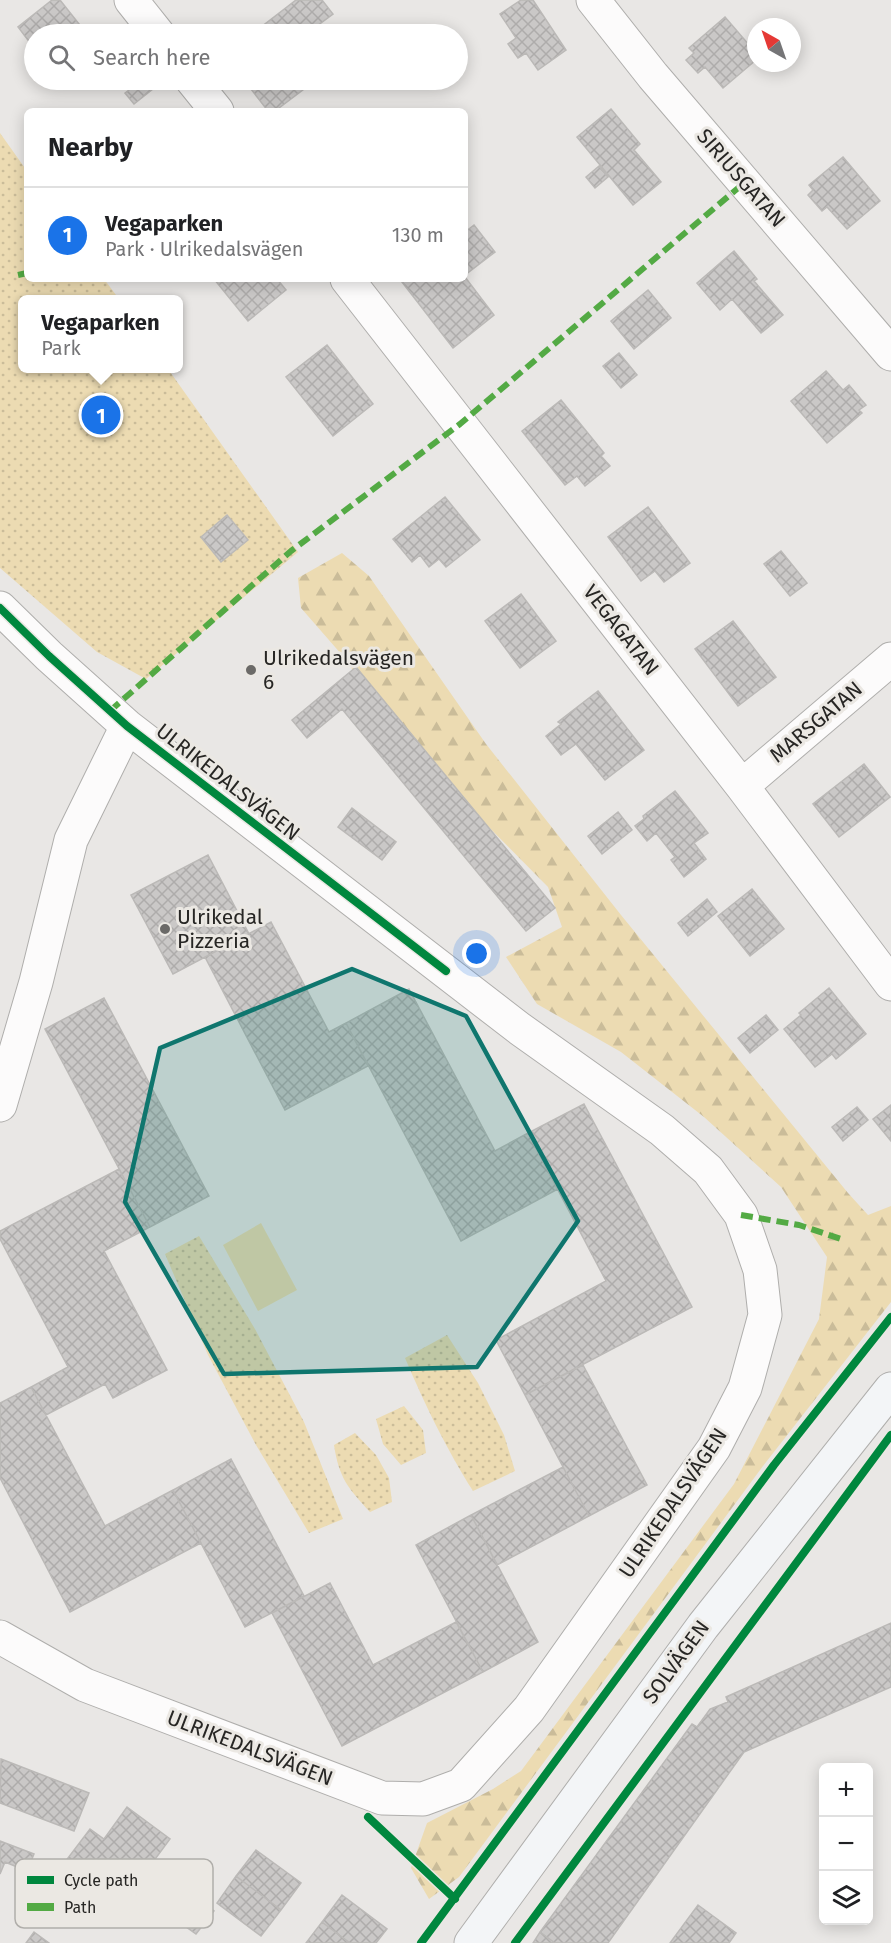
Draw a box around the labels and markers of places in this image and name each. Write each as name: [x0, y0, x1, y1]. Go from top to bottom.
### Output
pin: 1: [82, 392, 120, 438]
place label: Ulrikedalsvägen 6: [263, 645, 414, 695]
marker: Ulrikedalsvägen 6: [244, 663, 258, 677]
place label: Ulrikedal Pizzeria: [177, 904, 263, 954]
marker: Ulrikedal Pizzeria: [158, 922, 172, 936]

